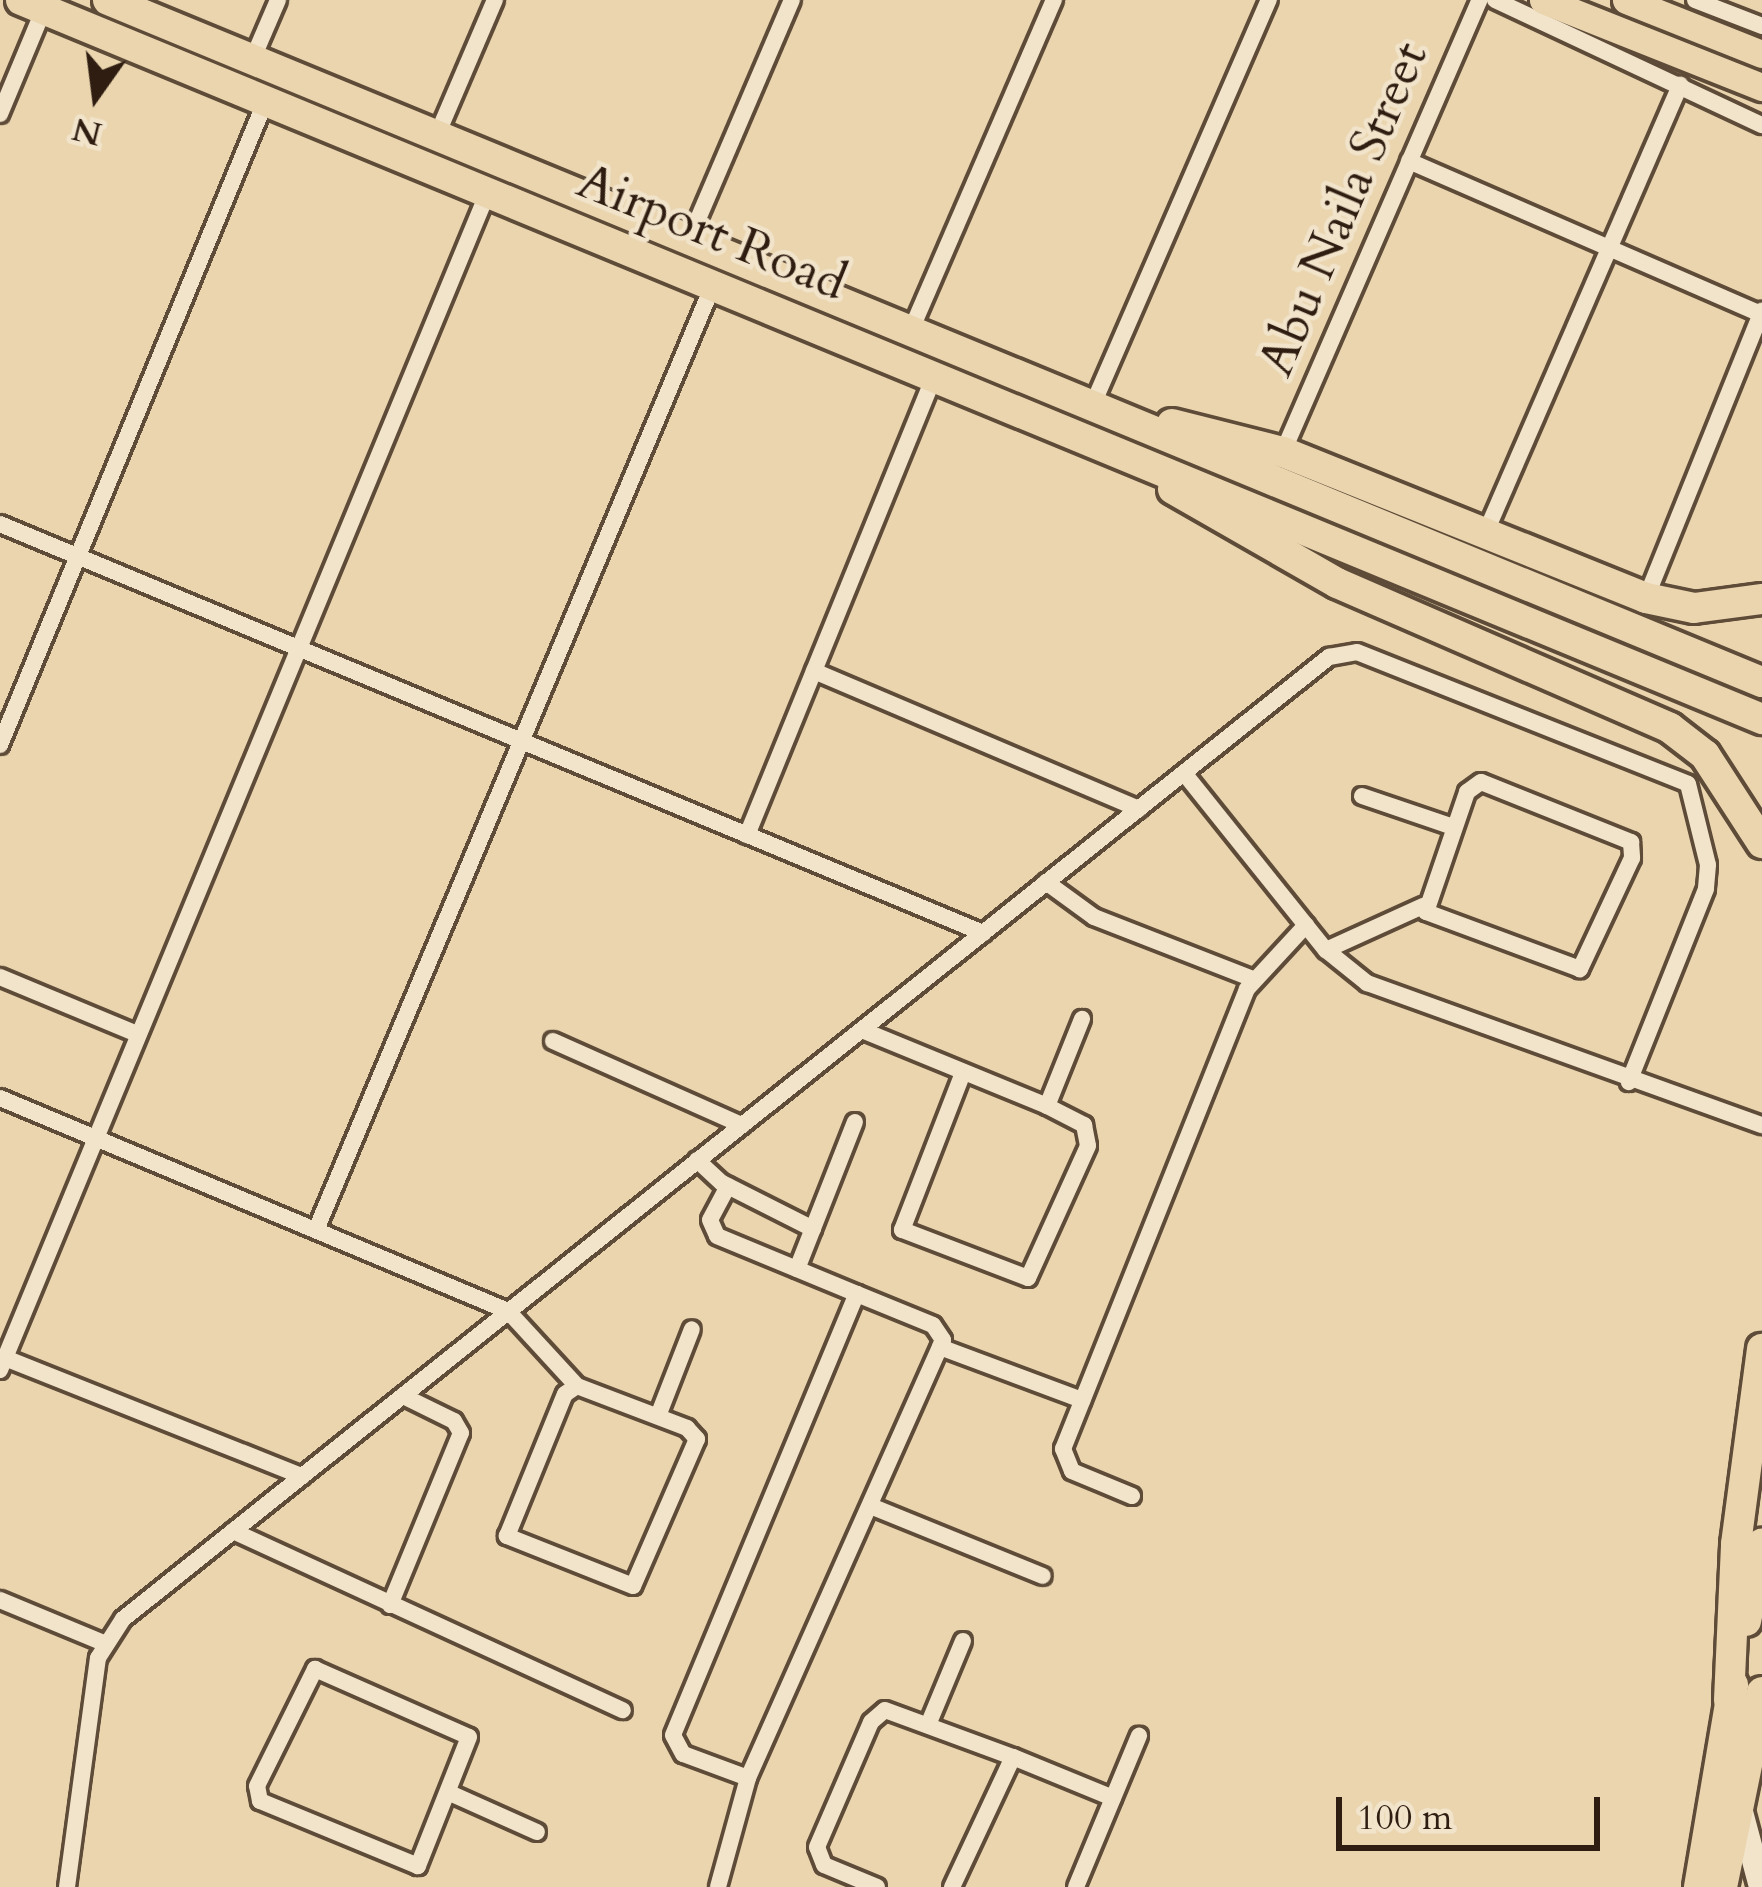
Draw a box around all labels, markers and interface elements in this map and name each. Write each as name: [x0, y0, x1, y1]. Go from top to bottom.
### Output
street label: Abu Naila Street: [1245, 33, 1441, 385]
north arrow: [36, 36, 156, 156]
text: N: [68, 106, 107, 157]
street label: Airport Road: [569, 150, 855, 314]
scale bar: [1342, 1773, 1606, 1847]
text: 100 m: [1357, 1793, 1452, 1842]

